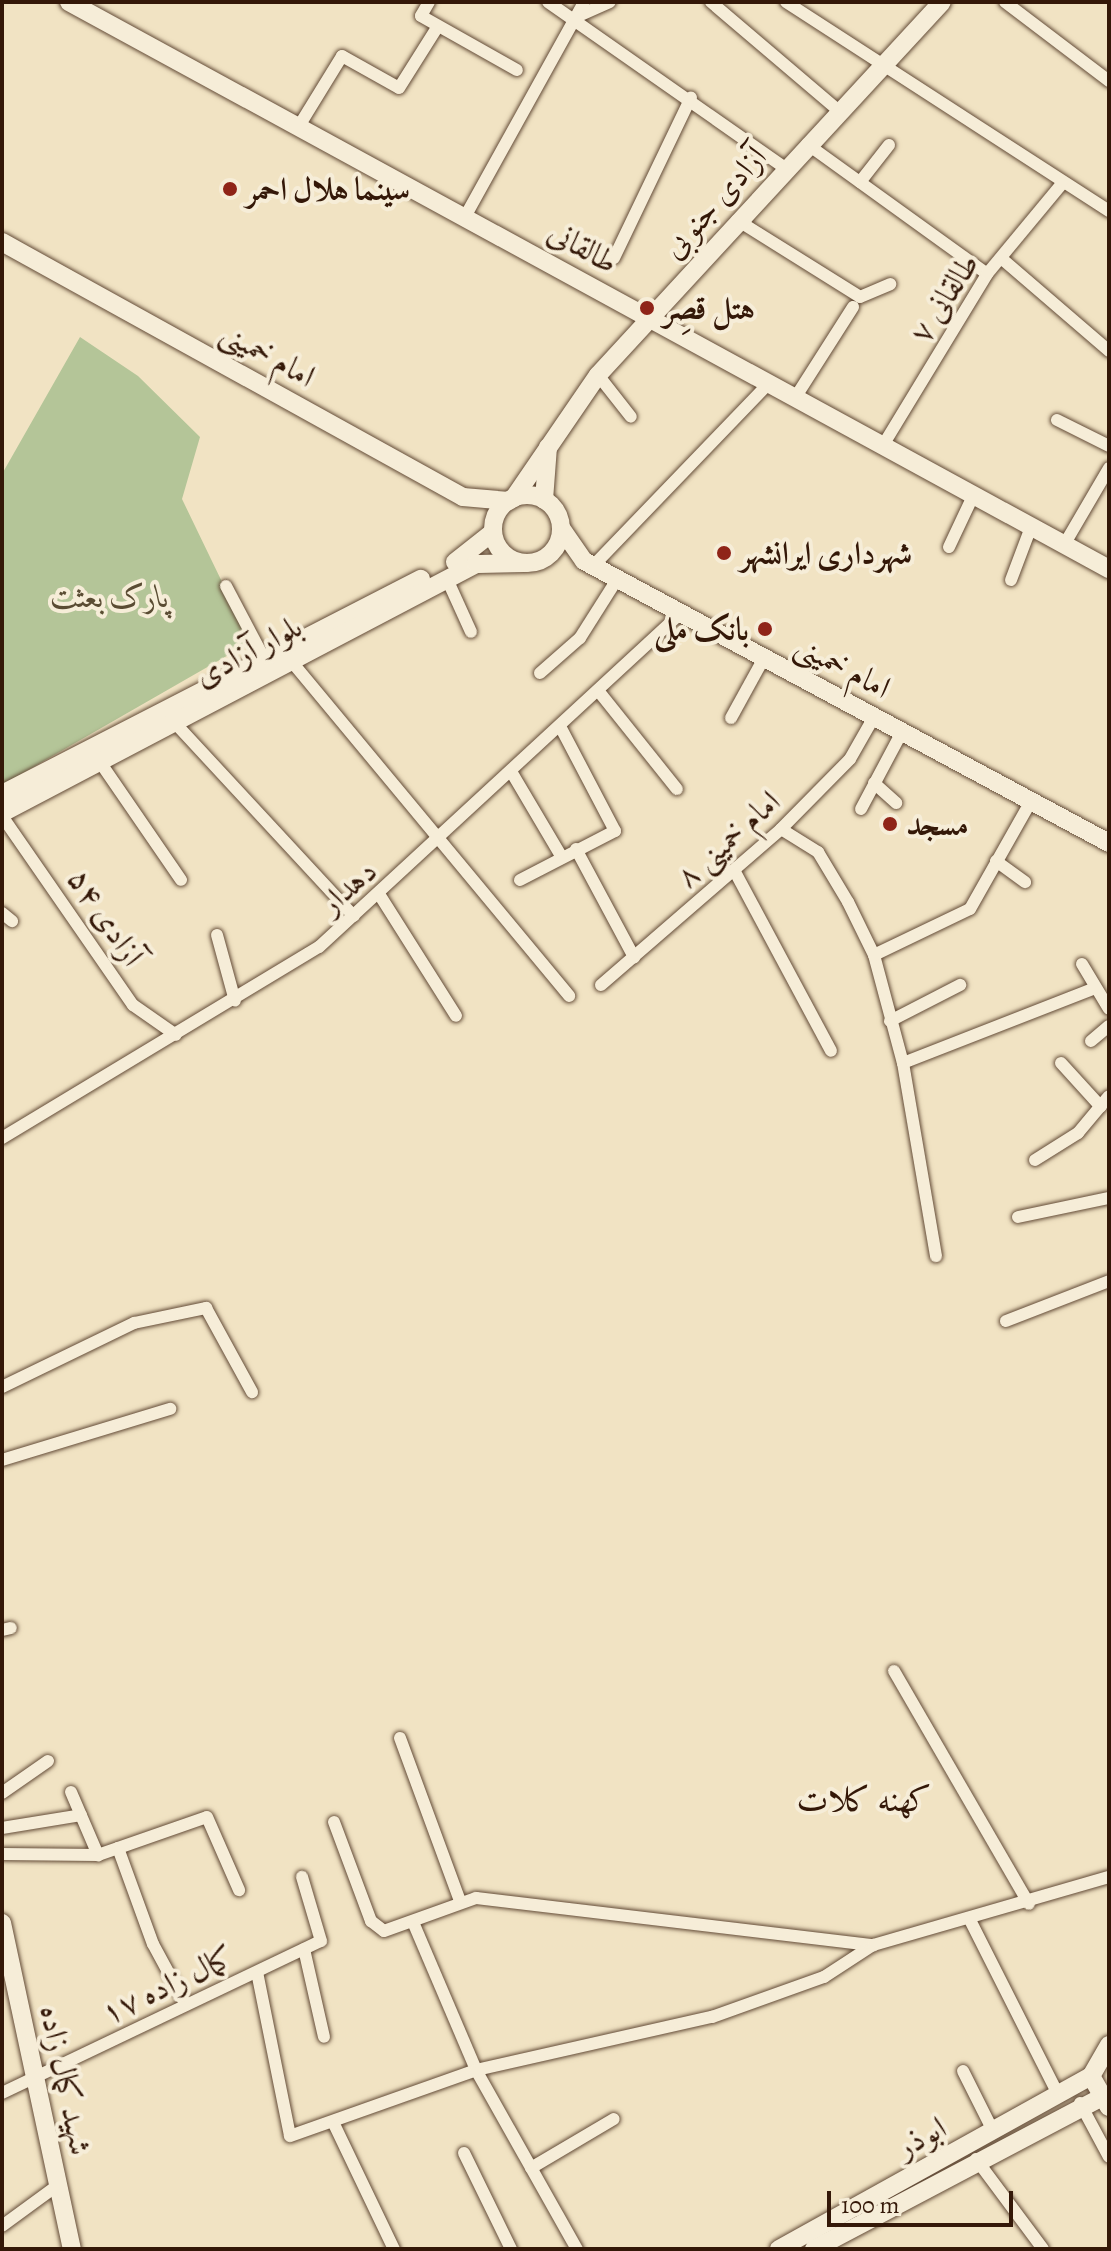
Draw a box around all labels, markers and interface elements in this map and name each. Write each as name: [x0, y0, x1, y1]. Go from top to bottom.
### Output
street label: آزادی جنوبی: [654, 138, 774, 266]
place label: سینما هلال احمر: [246, 170, 410, 208]
marker: سینما هلال احمر: [221, 180, 239, 198]
street label: طالقانی: [541, 212, 625, 282]
street label: طالقانی ۷: [901, 246, 987, 350]
place label: هتل قصِر: [663, 289, 755, 327]
marker: هتل قصِر: [638, 299, 656, 317]
street label: امام خمینی: [214, 312, 322, 396]
place label: شهرداری ایرانشهر: [740, 534, 912, 572]
marker: شهرداری ایرانشهر: [715, 544, 733, 562]
park label: پارک بعثت: [50, 577, 170, 615]
street label: بلوار آزادی: [188, 607, 308, 695]
place label: بانک ملی: [654, 610, 749, 648]
marker: بانک ملی: [756, 620, 774, 638]
street label: امام خمینی: [789, 625, 897, 707]
street label: امام خمینی ۸: [668, 782, 788, 896]
place label: مسجد: [906, 805, 969, 843]
marker: مسجد: [881, 815, 899, 833]
street label: دهدار: [311, 852, 385, 922]
street label: آزادی ۵۴: [60, 861, 152, 973]
district label: کهنه کلات: [797, 1780, 931, 1820]
street label: کمال زاده ۱۷: [95, 1938, 239, 2032]
street label: شهید کمال زاده: [31, 2002, 101, 2158]
street label: ابوذر: [889, 2108, 953, 2166]
scale bar: [831, 2175, 1017, 2225]
text: 100 m: [841, 2189, 900, 2221]

